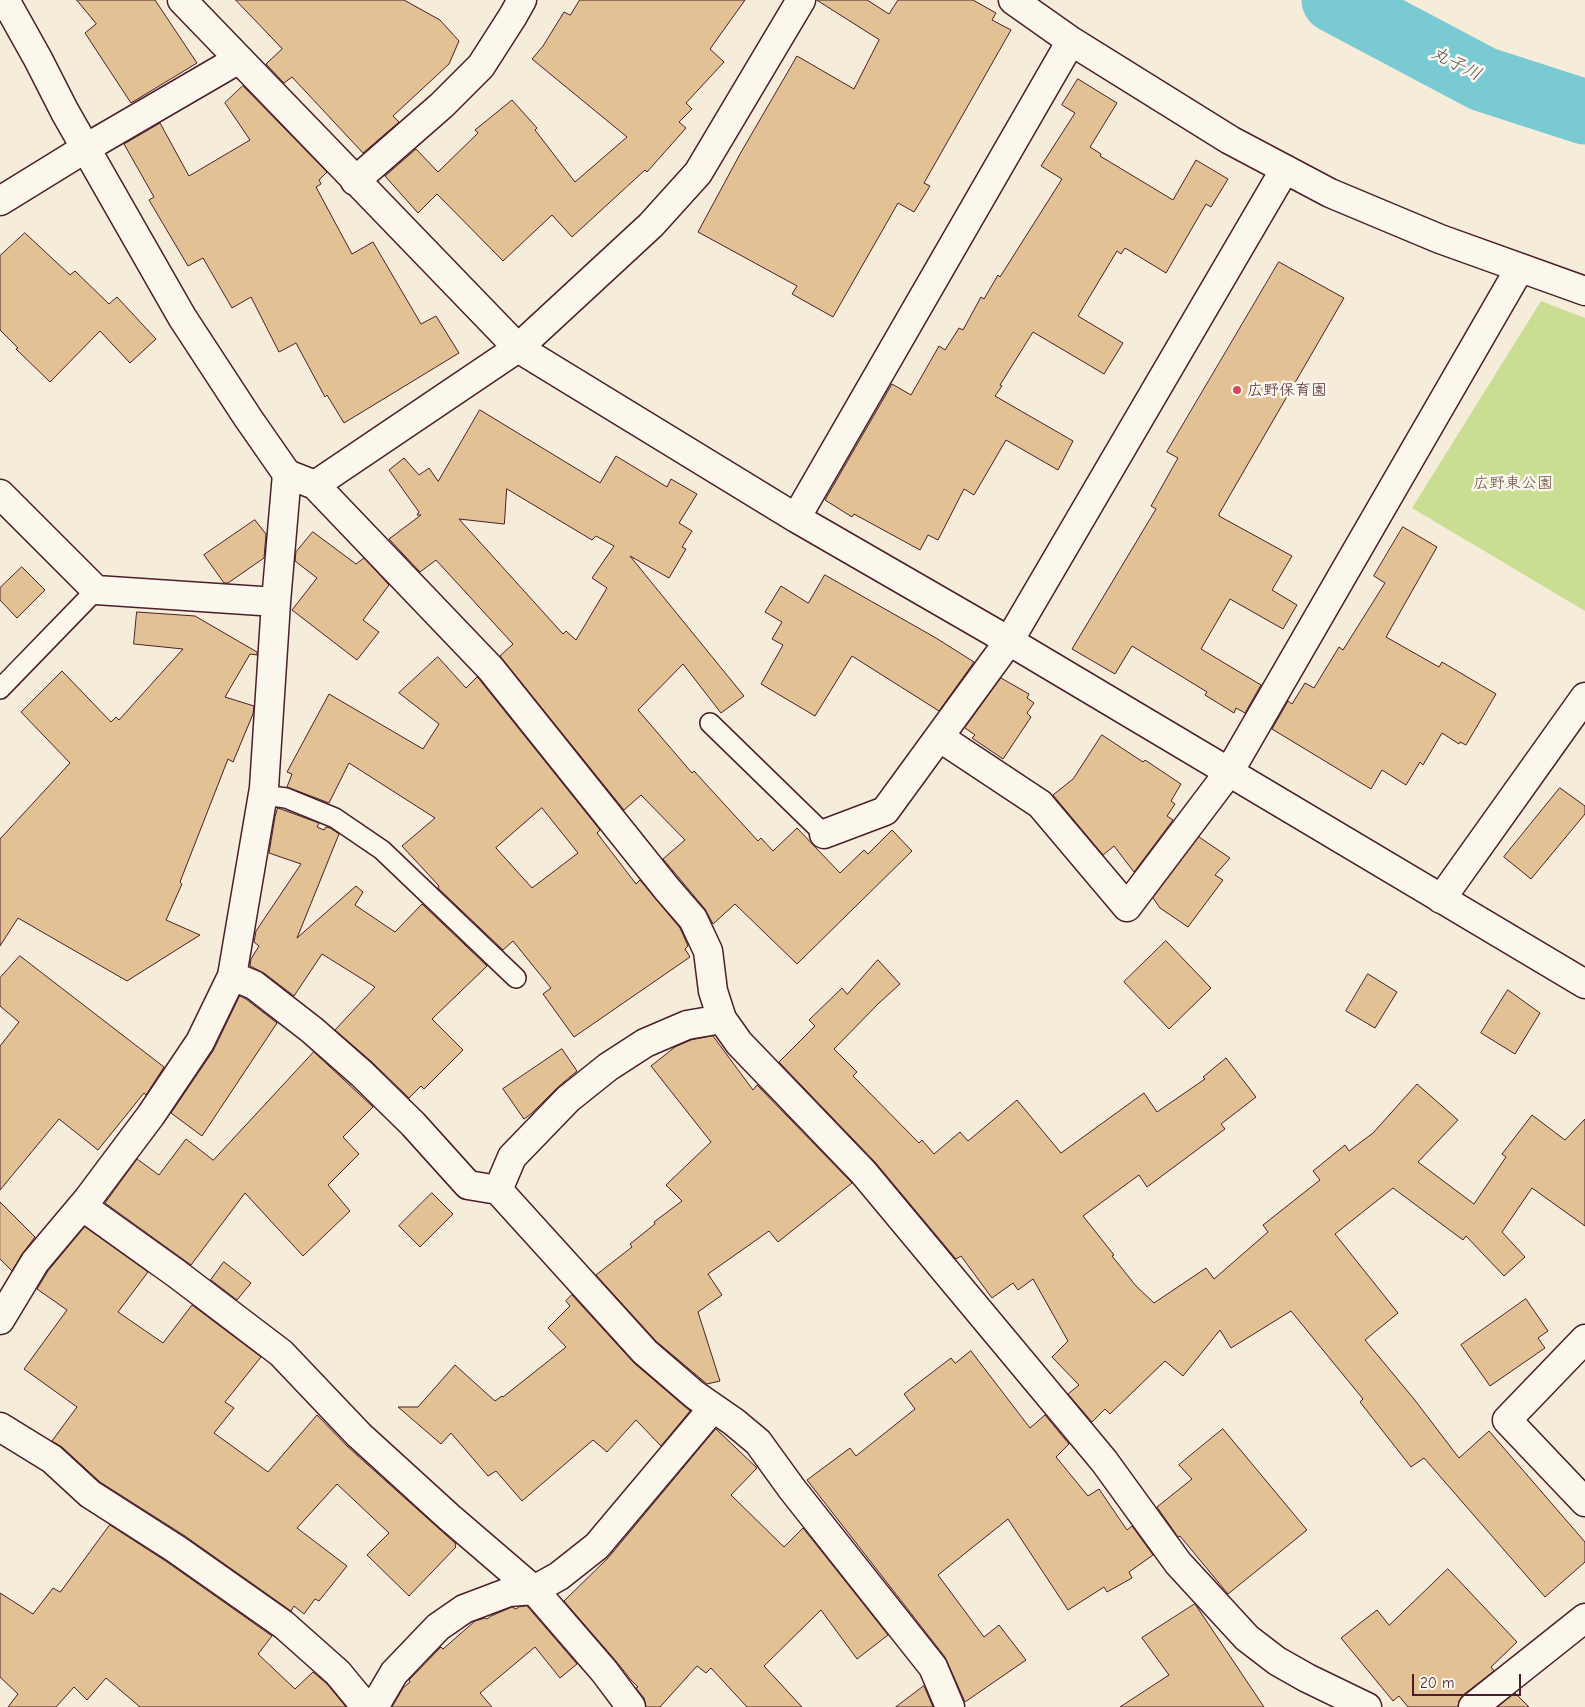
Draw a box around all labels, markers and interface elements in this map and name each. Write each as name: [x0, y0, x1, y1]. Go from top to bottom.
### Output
water label: 丸子川: [1427, 42, 1485, 86]
place label: 広野保育園: [1247, 380, 1327, 400]
marker: 広野保育園: [1231, 384, 1243, 396]
park label: 広野東公園: [1473, 473, 1553, 493]
scale bar: [1415, 1664, 1524, 1696]
text: 20 m: [1420, 1674, 1454, 1692]

